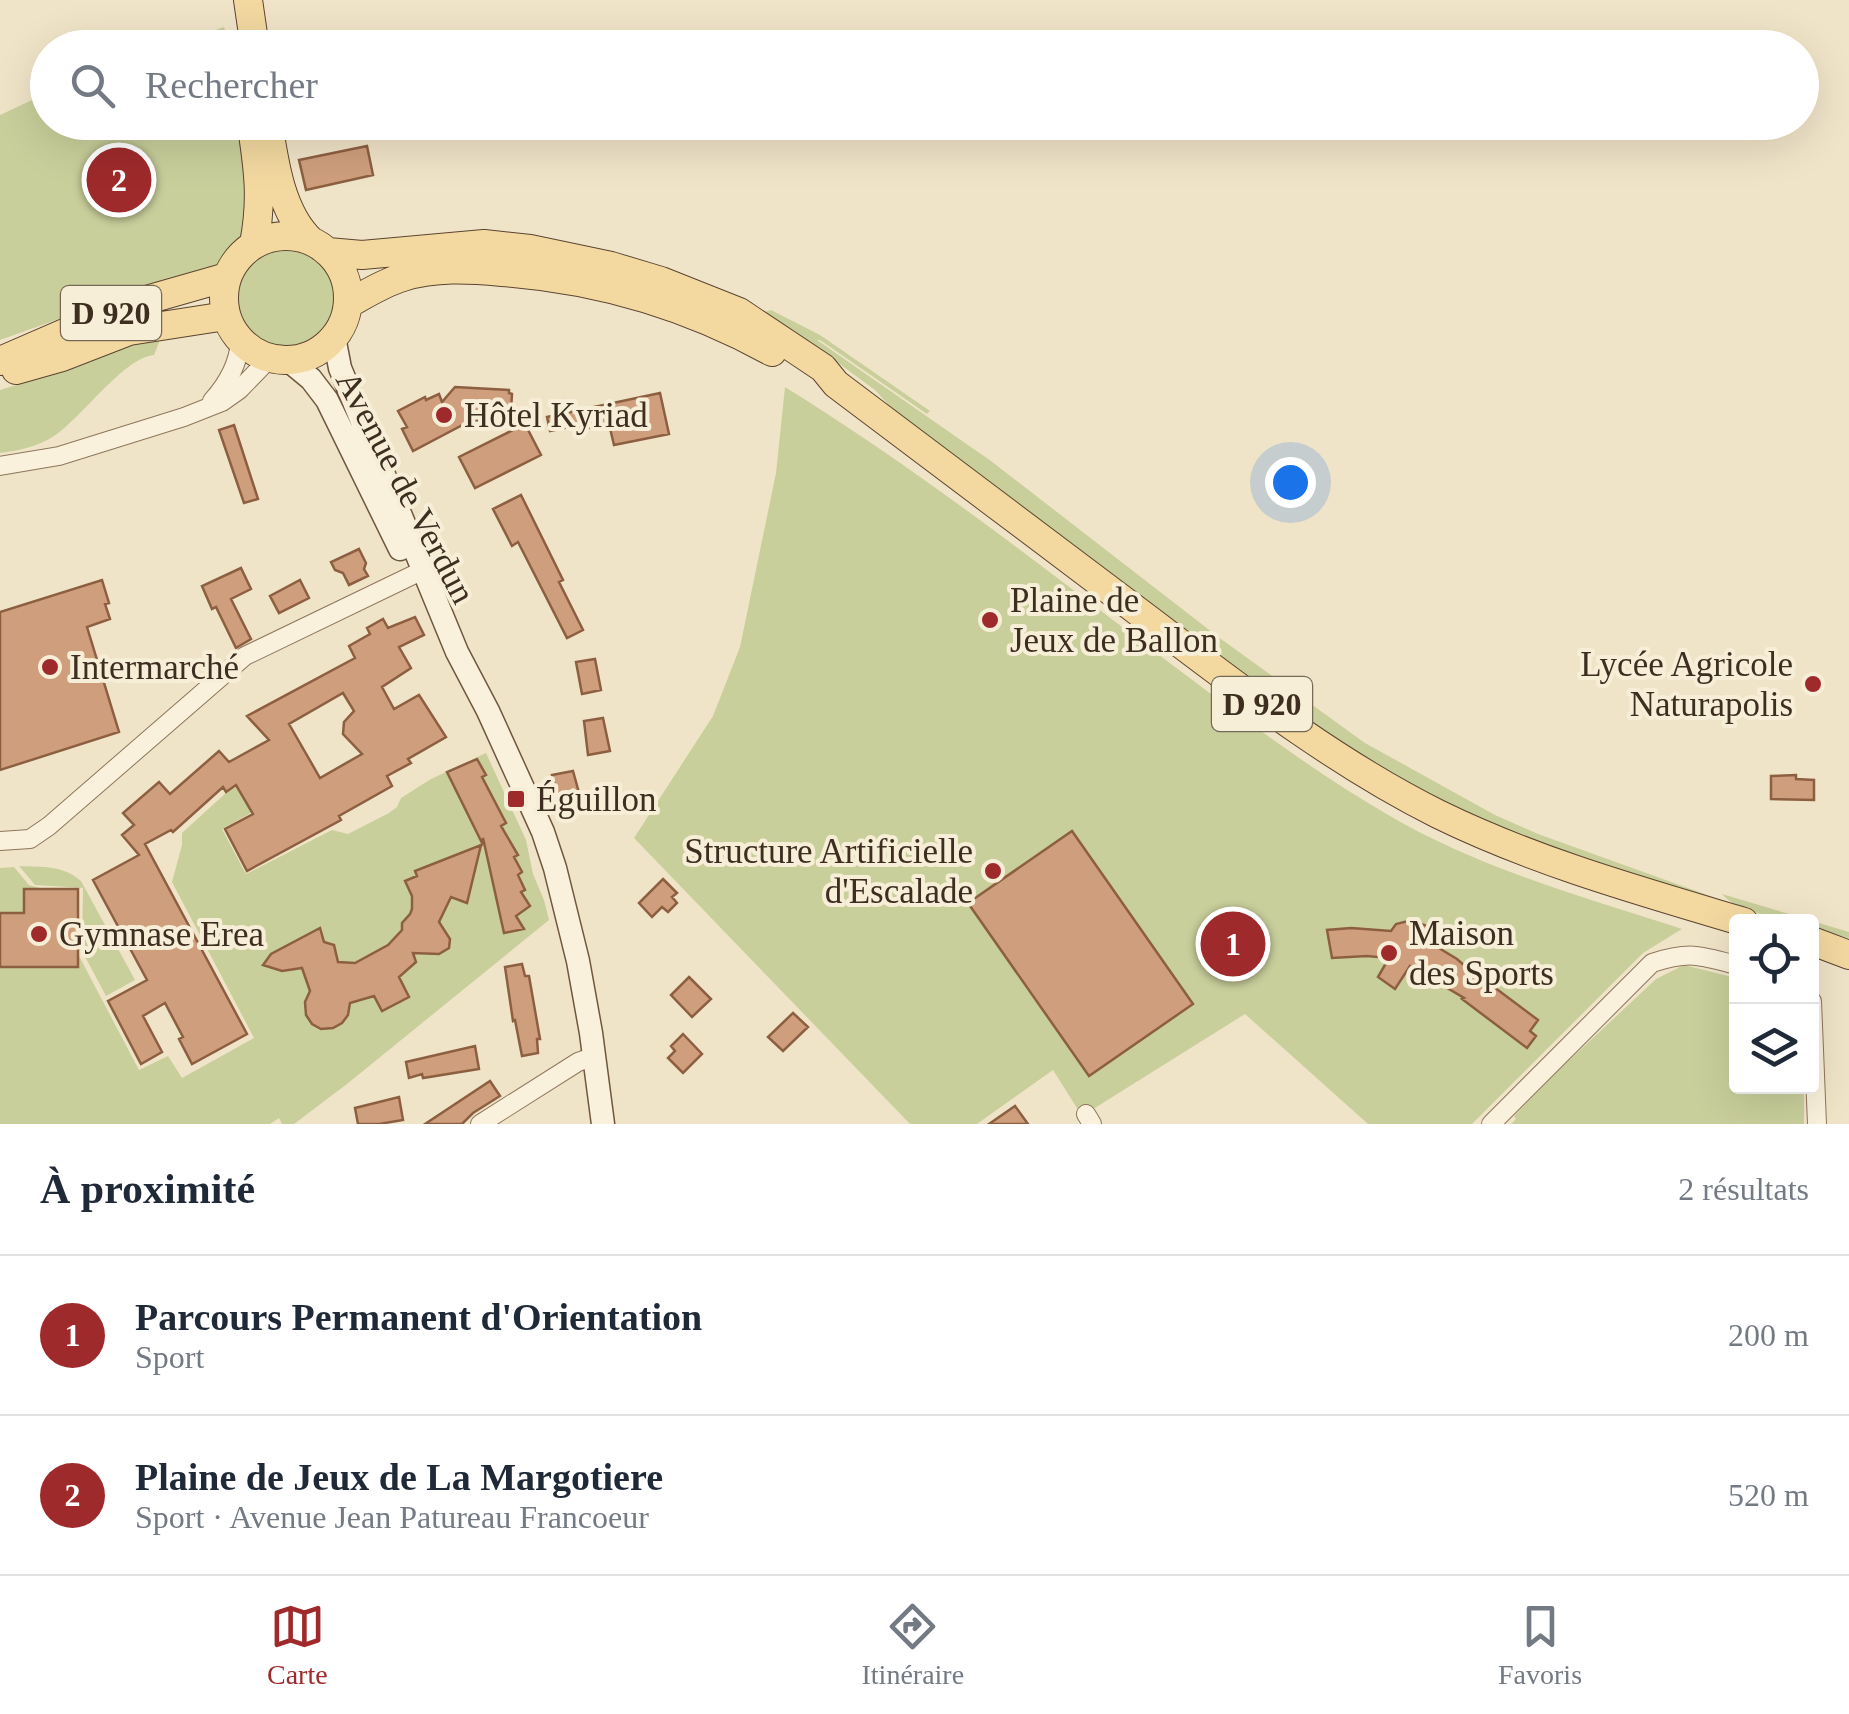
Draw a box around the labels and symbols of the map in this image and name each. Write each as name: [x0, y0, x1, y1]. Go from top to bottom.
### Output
pin: 2: [86, 142, 152, 218]
road number: D 920: [61, 286, 161, 340]
street label: Avenue de Verdun: [328, 365, 483, 610]
place label: Hôtel Kyriad: [464, 396, 648, 435]
marker: Hôtel Kyriad: [433, 404, 455, 426]
your location: [1265, 457, 1316, 508]
place label: Plaine de Jeux de Ballon: [1010, 581, 1218, 660]
marker: Plaine de Jeux de Ballon: [979, 609, 1001, 631]
place label: Lycée Agricole Naturapolis: [1580, 645, 1793, 724]
place label: Intermarché: [70, 648, 239, 687]
marker: Intermarché: [39, 656, 61, 678]
marker: Lycée Agricole Naturapolis: [1802, 673, 1824, 695]
road number: D 920: [1212, 677, 1312, 731]
place label: Éguillon: [536, 780, 657, 819]
marker: Éguillon: [505, 788, 527, 810]
place label: Structure Artificielle d'Escalade: [684, 832, 973, 911]
marker: Structure Artificielle d'Escalade: [982, 860, 1004, 882]
pin: 1: [1200, 906, 1266, 982]
place label: Maison des Sports: [1409, 914, 1554, 993]
place label: Gymnase Erea: [59, 915, 265, 954]
marker: Gymnase Erea: [28, 923, 50, 945]
marker: Maison des Sports: [1378, 942, 1400, 964]

